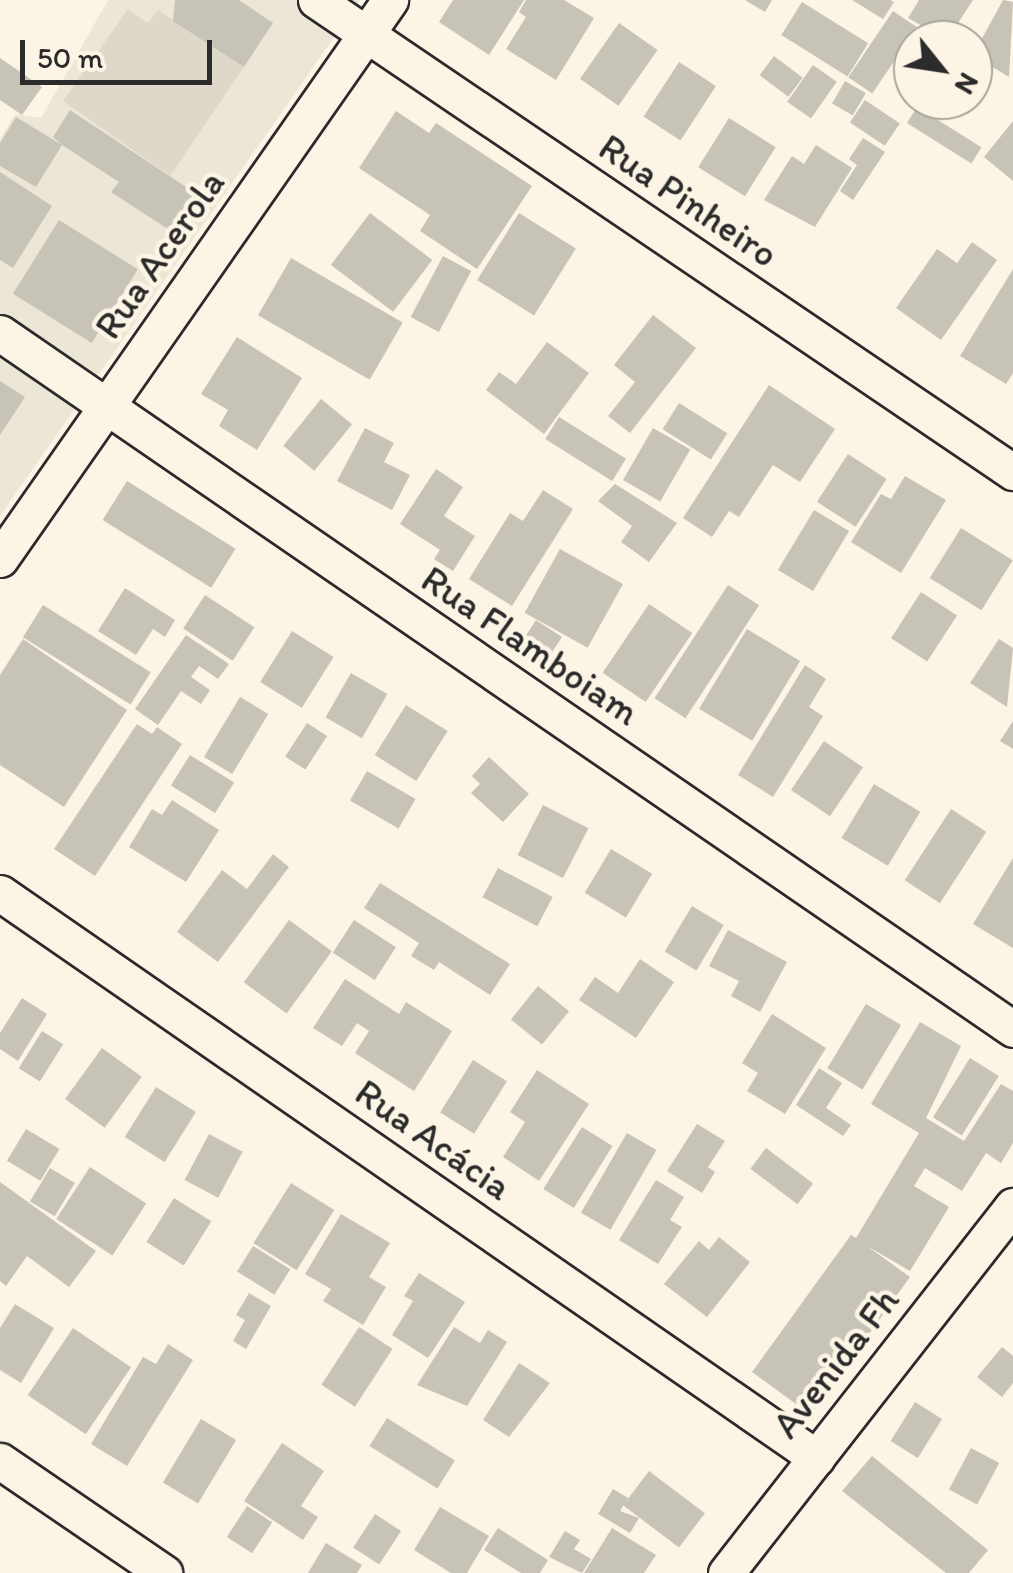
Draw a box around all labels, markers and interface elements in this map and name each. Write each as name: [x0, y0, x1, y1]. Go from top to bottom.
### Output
scale bar: [25, 20, 218, 82]
north arrow: [893, 20, 993, 120]
text: 50 m: [37, 39, 103, 76]
text: N: [948, 67, 987, 101]
street label: Rua Pinheiro: [590, 125, 786, 277]
street label: Rua Acerola: [85, 162, 235, 348]
street label: Rua Flamboiam: [413, 557, 647, 735]
street label: Rua Acácia: [347, 1070, 519, 1210]
street label: Avenida Fh: [763, 1279, 909, 1447]

